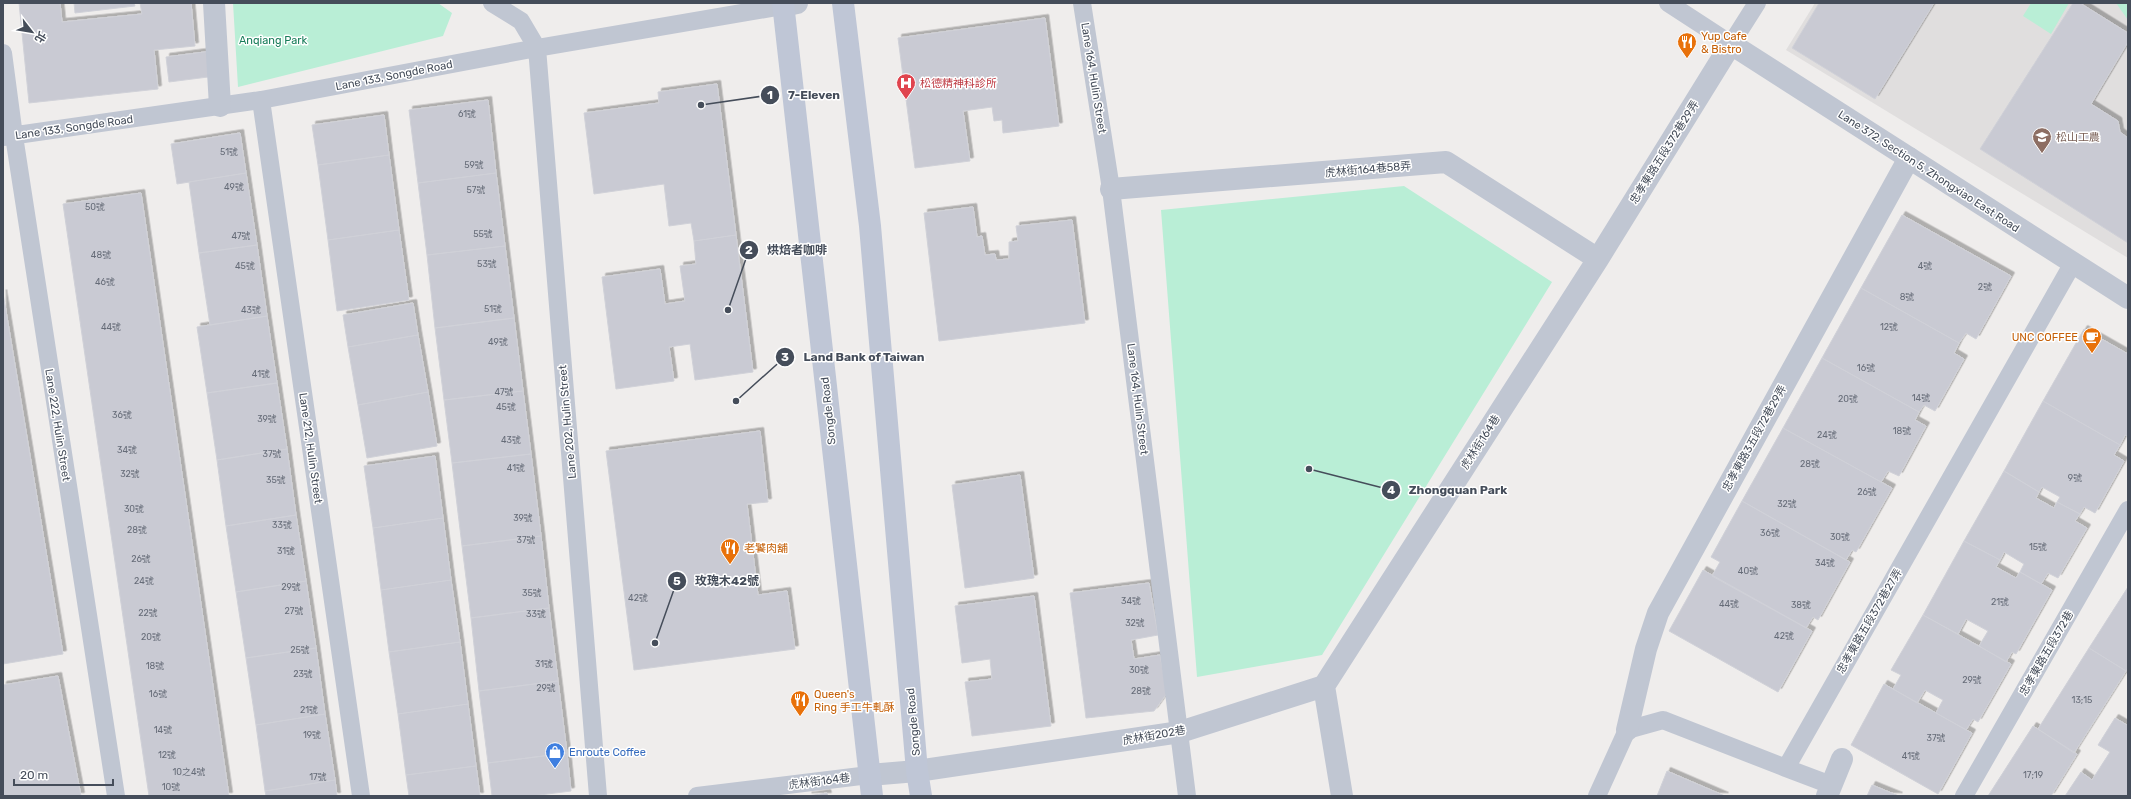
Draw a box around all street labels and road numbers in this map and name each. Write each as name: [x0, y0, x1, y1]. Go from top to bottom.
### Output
street label: Lane 164, Hulin Street: [1078, 22, 1109, 135]
street label: Lane 133, Songde Road: [334, 58, 454, 93]
street label: 忠孝東路五段372巷29弄: [1627, 98, 1702, 206]
street label: Lane 372, Section 5, Zhongxiao East Road: [1836, 108, 2022, 235]
street label: Lane 133, Songde Road: [14, 113, 134, 142]
street label: 虎林街164巷58弄: [1324, 159, 1412, 180]
street label: Lane 164, Hulin Street: [1124, 343, 1151, 456]
street label: Lane 202, Hulin Street: [556, 364, 579, 479]
street label: Lane 222, Hulin Street: [42, 368, 73, 483]
street label: Songde Road: [818, 377, 839, 445]
street label: 忠孝東路3五段72巷29弄: [1720, 383, 1789, 494]
street label: Lane 212, Hulin Street: [296, 392, 325, 505]
street label: 虎林街164巷: [1458, 413, 1503, 472]
street label: 忠孝東路五段372巷27弄: [1834, 567, 1905, 676]
street label: 忠孝東路五段372巷: [2017, 609, 2076, 698]
street label: Songde Road: [904, 688, 923, 756]
street label: 虎林街202巷: [1121, 724, 1187, 747]
street label: 虎林街164巷: [787, 771, 851, 792]

